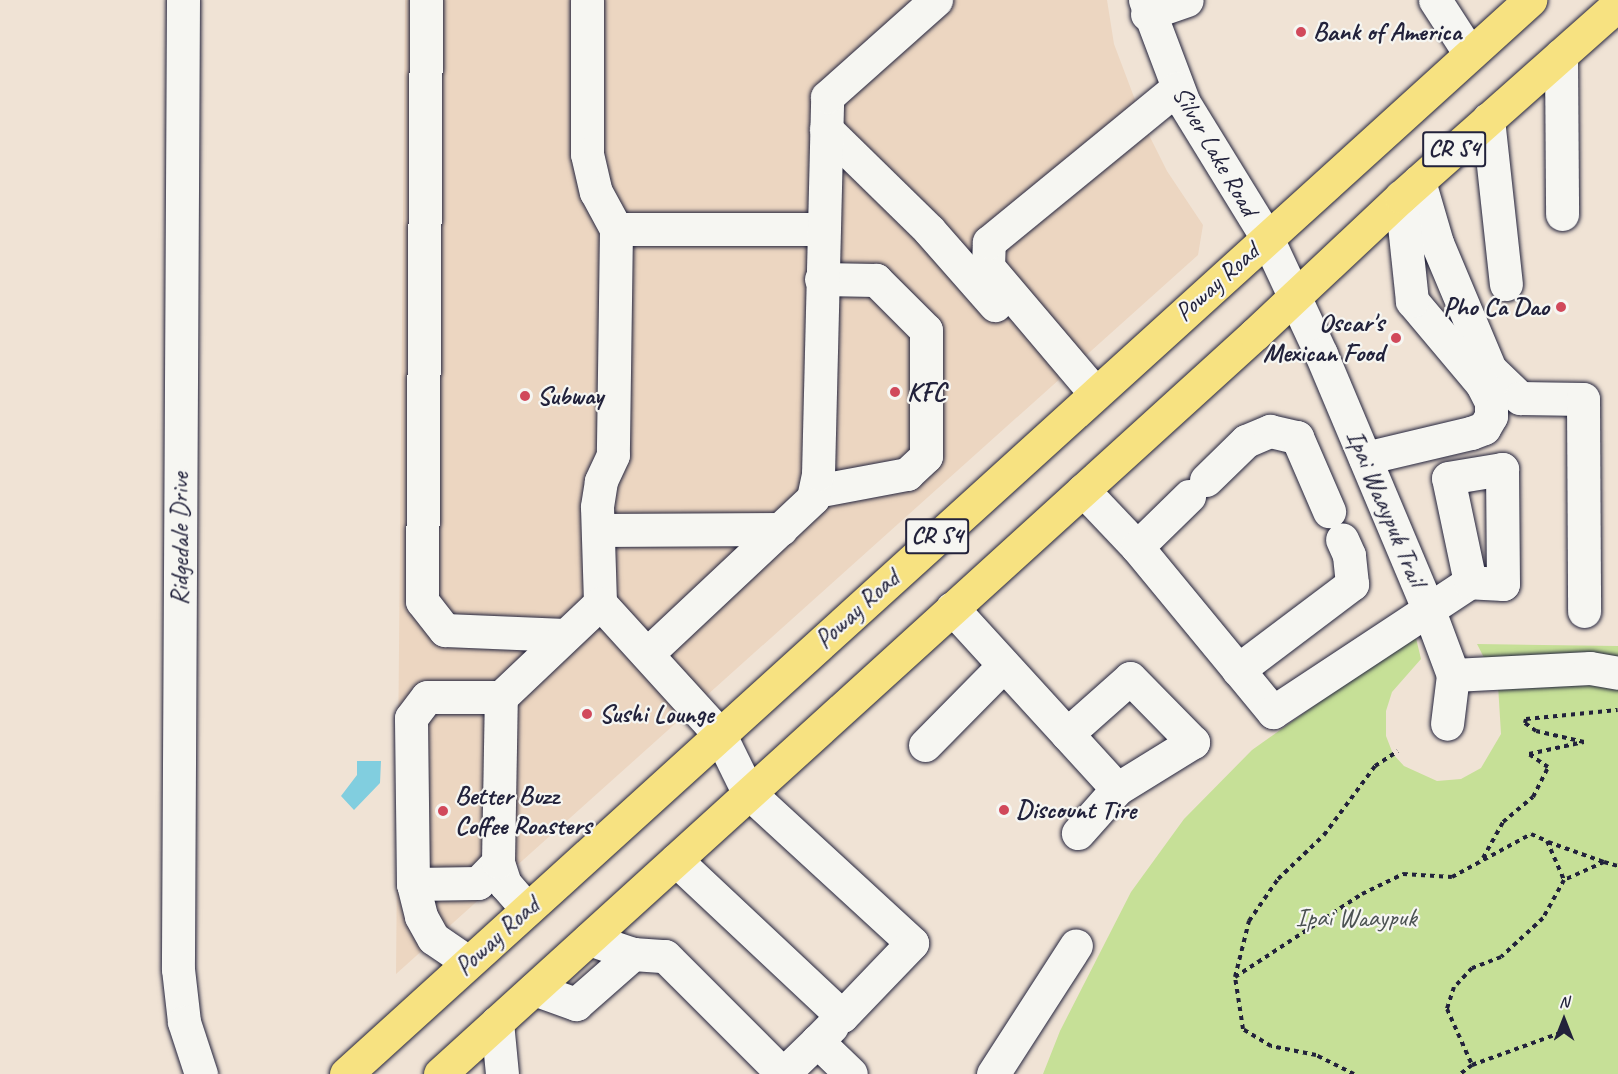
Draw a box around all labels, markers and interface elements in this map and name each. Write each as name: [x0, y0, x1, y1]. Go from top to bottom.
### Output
place label: Bank of America: [1313, 16, 1462, 48]
marker: Bank of America: [1294, 25, 1308, 39]
street label: Silver Lake Road: [1165, 80, 1265, 222]
road number: CR S4: [1421, 128, 1487, 170]
street label: Poway Road: [1168, 236, 1266, 328]
place label: Pho Ca Dao: [1442, 291, 1549, 323]
marker: Pho Ca Dao: [1554, 300, 1568, 314]
place label: Oscar's Mexican Food: [1263, 307, 1384, 368]
marker: Oscar's Mexican Food: [1389, 331, 1403, 345]
place label: KFC: [907, 376, 946, 408]
place label: Subway: [537, 380, 603, 412]
marker: KFC: [888, 385, 902, 399]
marker: Subway: [518, 389, 532, 403]
street label: Ipai Waaypuk Trail: [1339, 425, 1433, 591]
street label: Ridgedale Drive: [164, 472, 196, 606]
road number: CR S4: [904, 515, 970, 557]
street label: Poway Road: [808, 563, 906, 655]
place label: Sushi Lounge: [599, 698, 714, 730]
marker: Sushi Lounge: [580, 707, 594, 721]
place label: Better Buzz Coffee Roasters: [455, 780, 592, 842]
place label: Discount Tire: [1016, 794, 1136, 826]
marker: Discount Tire: [997, 803, 1011, 817]
marker: Better Buzz Coffee Roasters: [436, 804, 450, 818]
street label: Poway Road: [448, 890, 546, 982]
park label: Ipai Waaypuk: [1295, 902, 1417, 934]
north arrow: [1534, 990, 1594, 1050]
text: N: [1559, 992, 1569, 1012]

